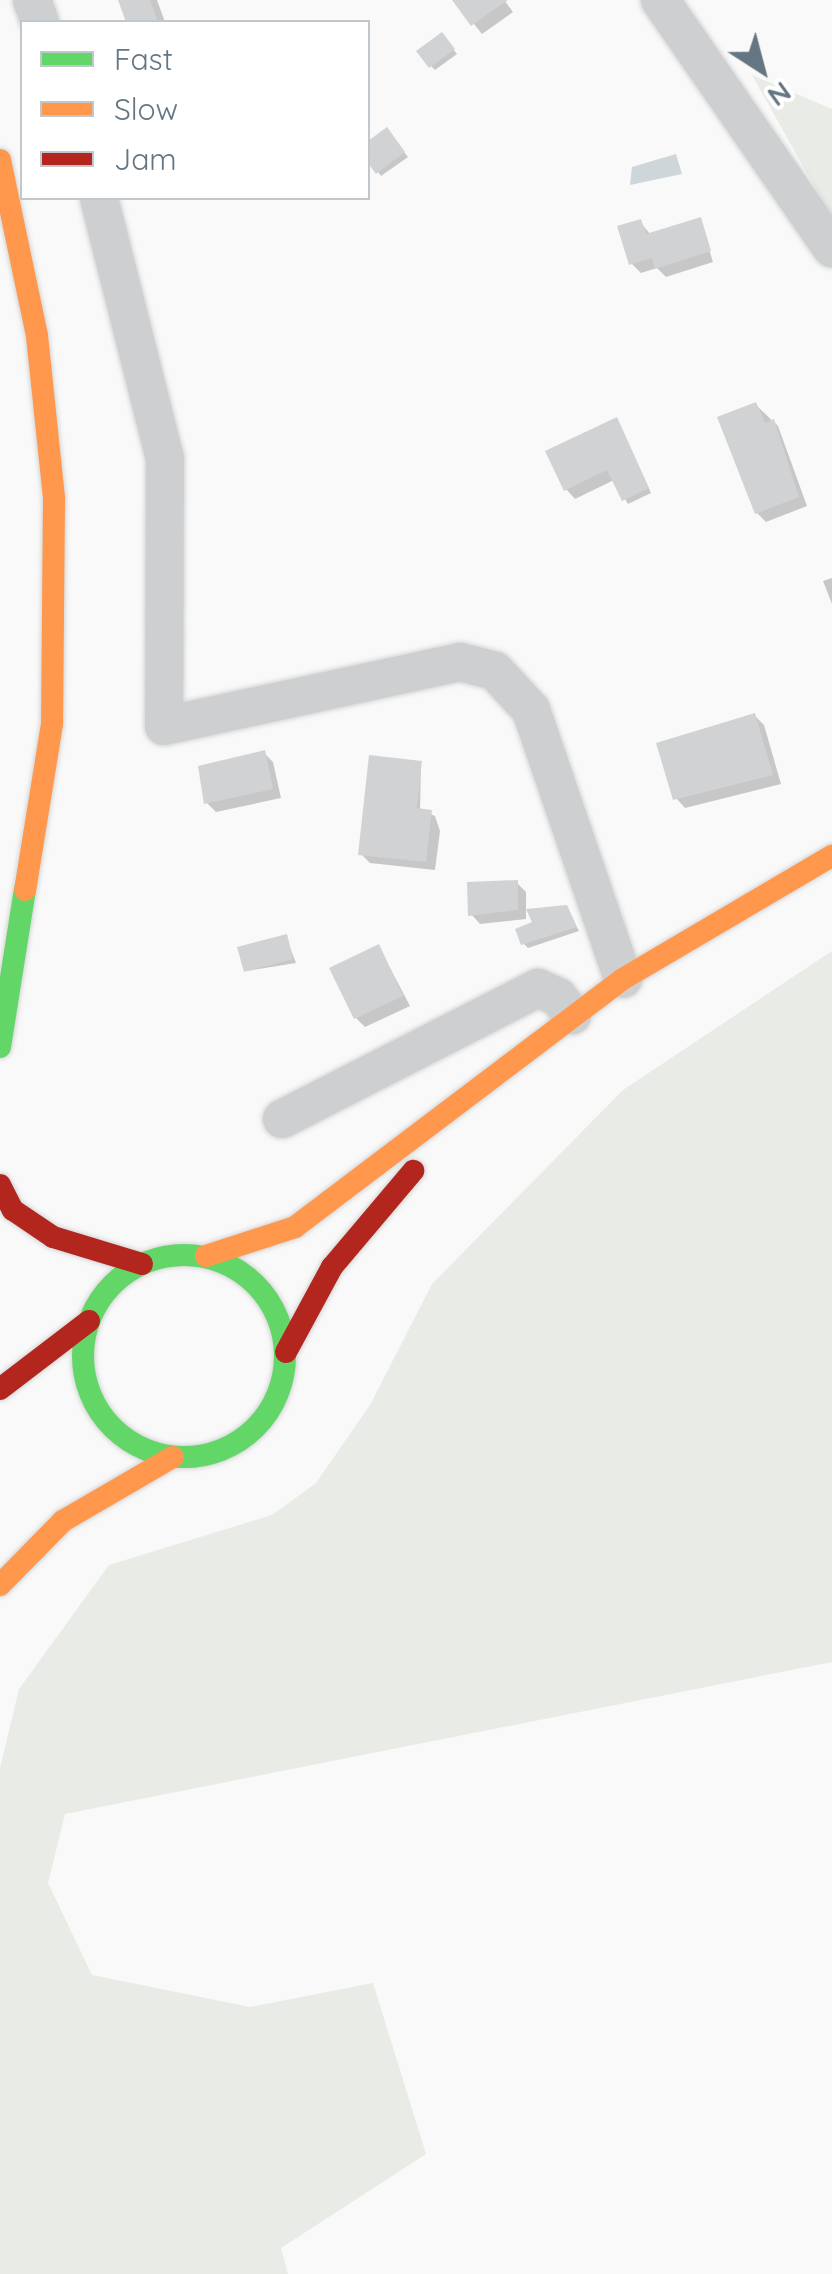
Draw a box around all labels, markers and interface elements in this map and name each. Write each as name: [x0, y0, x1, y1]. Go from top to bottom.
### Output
legend: [20, 20, 370, 200]
north arrow: [712, 20, 812, 120]
text: Fast: [114, 40, 173, 78]
text: N: [761, 74, 799, 115]
text: Slow: [114, 90, 178, 128]
text: Jam: [114, 140, 177, 178]

